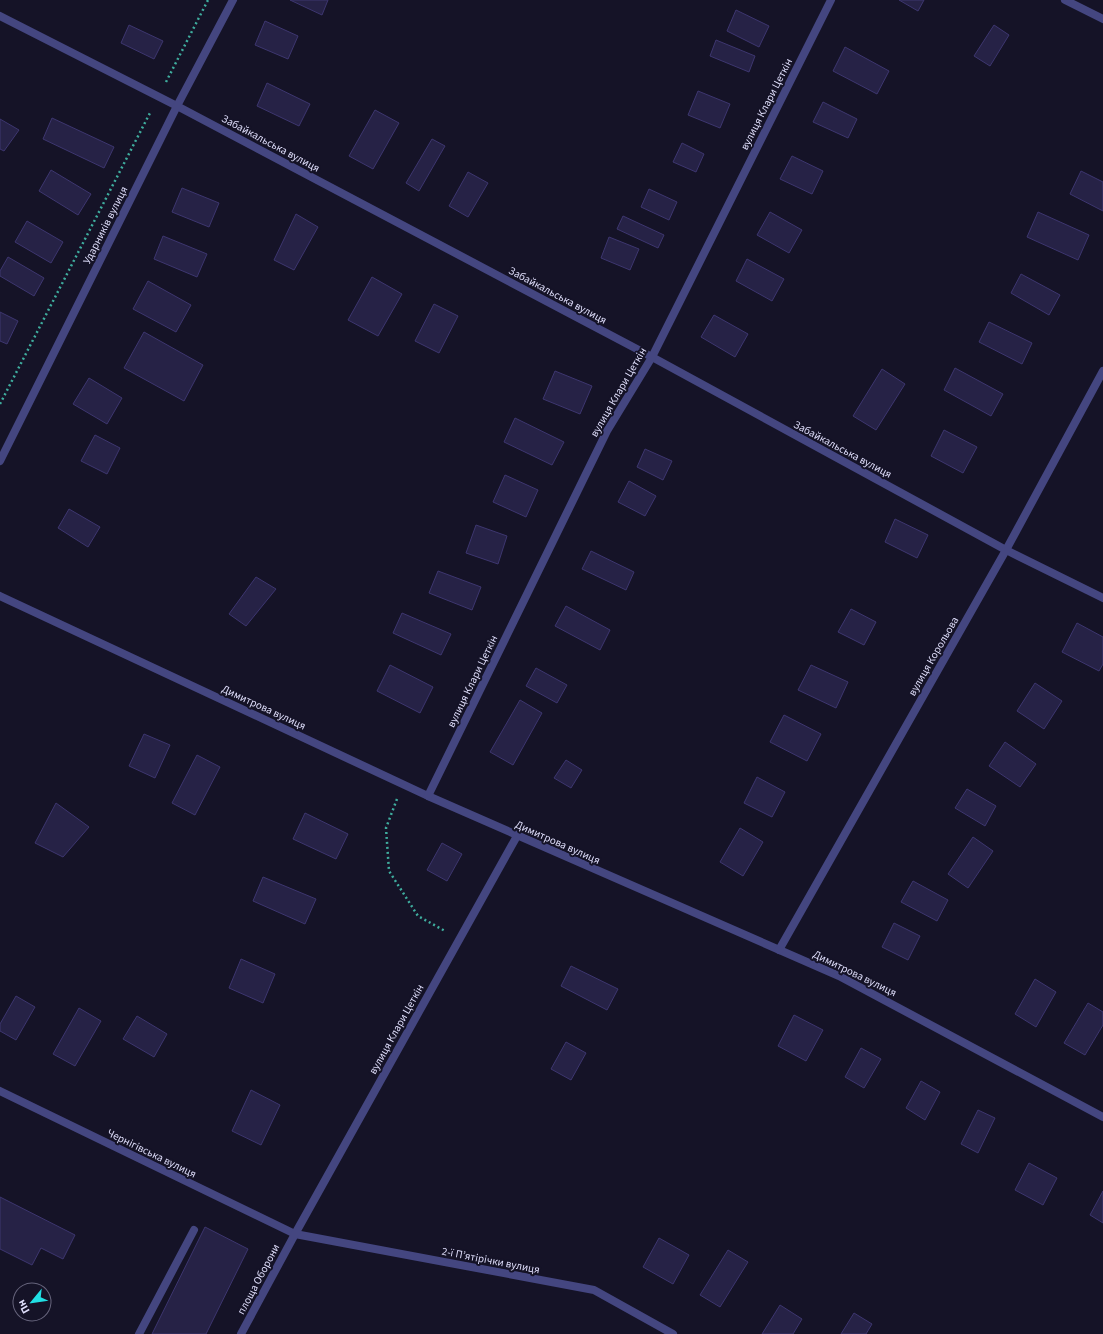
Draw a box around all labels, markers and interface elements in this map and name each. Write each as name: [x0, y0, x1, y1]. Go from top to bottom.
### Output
street label: вулиця Клари Цеткін: [737, 56, 796, 153]
street label: Забайкальська вулиця: [219, 111, 323, 176]
street label: Ударників вулиця: [79, 184, 132, 267]
street label: Забайкальська вулиця: [506, 263, 610, 328]
street label: вулиця Клари Цеткін: [587, 345, 650, 440]
street label: Забайкальська вулиця: [791, 417, 895, 482]
street label: вулиця Корольова: [905, 614, 962, 699]
street label: вулиця Клари Цеткін: [444, 633, 501, 730]
street label: Димитрова вулиця: [219, 681, 308, 734]
street label: Димитрова вулиця: [513, 817, 603, 868]
street label: Димитрова вулиця: [810, 947, 899, 1000]
street label: вулиця Клари Цеткін: [365, 981, 427, 1077]
street label: Чернігівська вулиця: [105, 1125, 199, 1182]
street label: площа Оборони: [234, 1241, 283, 1317]
street label: 2-ї П’ятірічки вулиця: [441, 1244, 541, 1277]
north arrow: [12, 1282, 52, 1322]
text: Пн: [14, 1297, 34, 1316]

